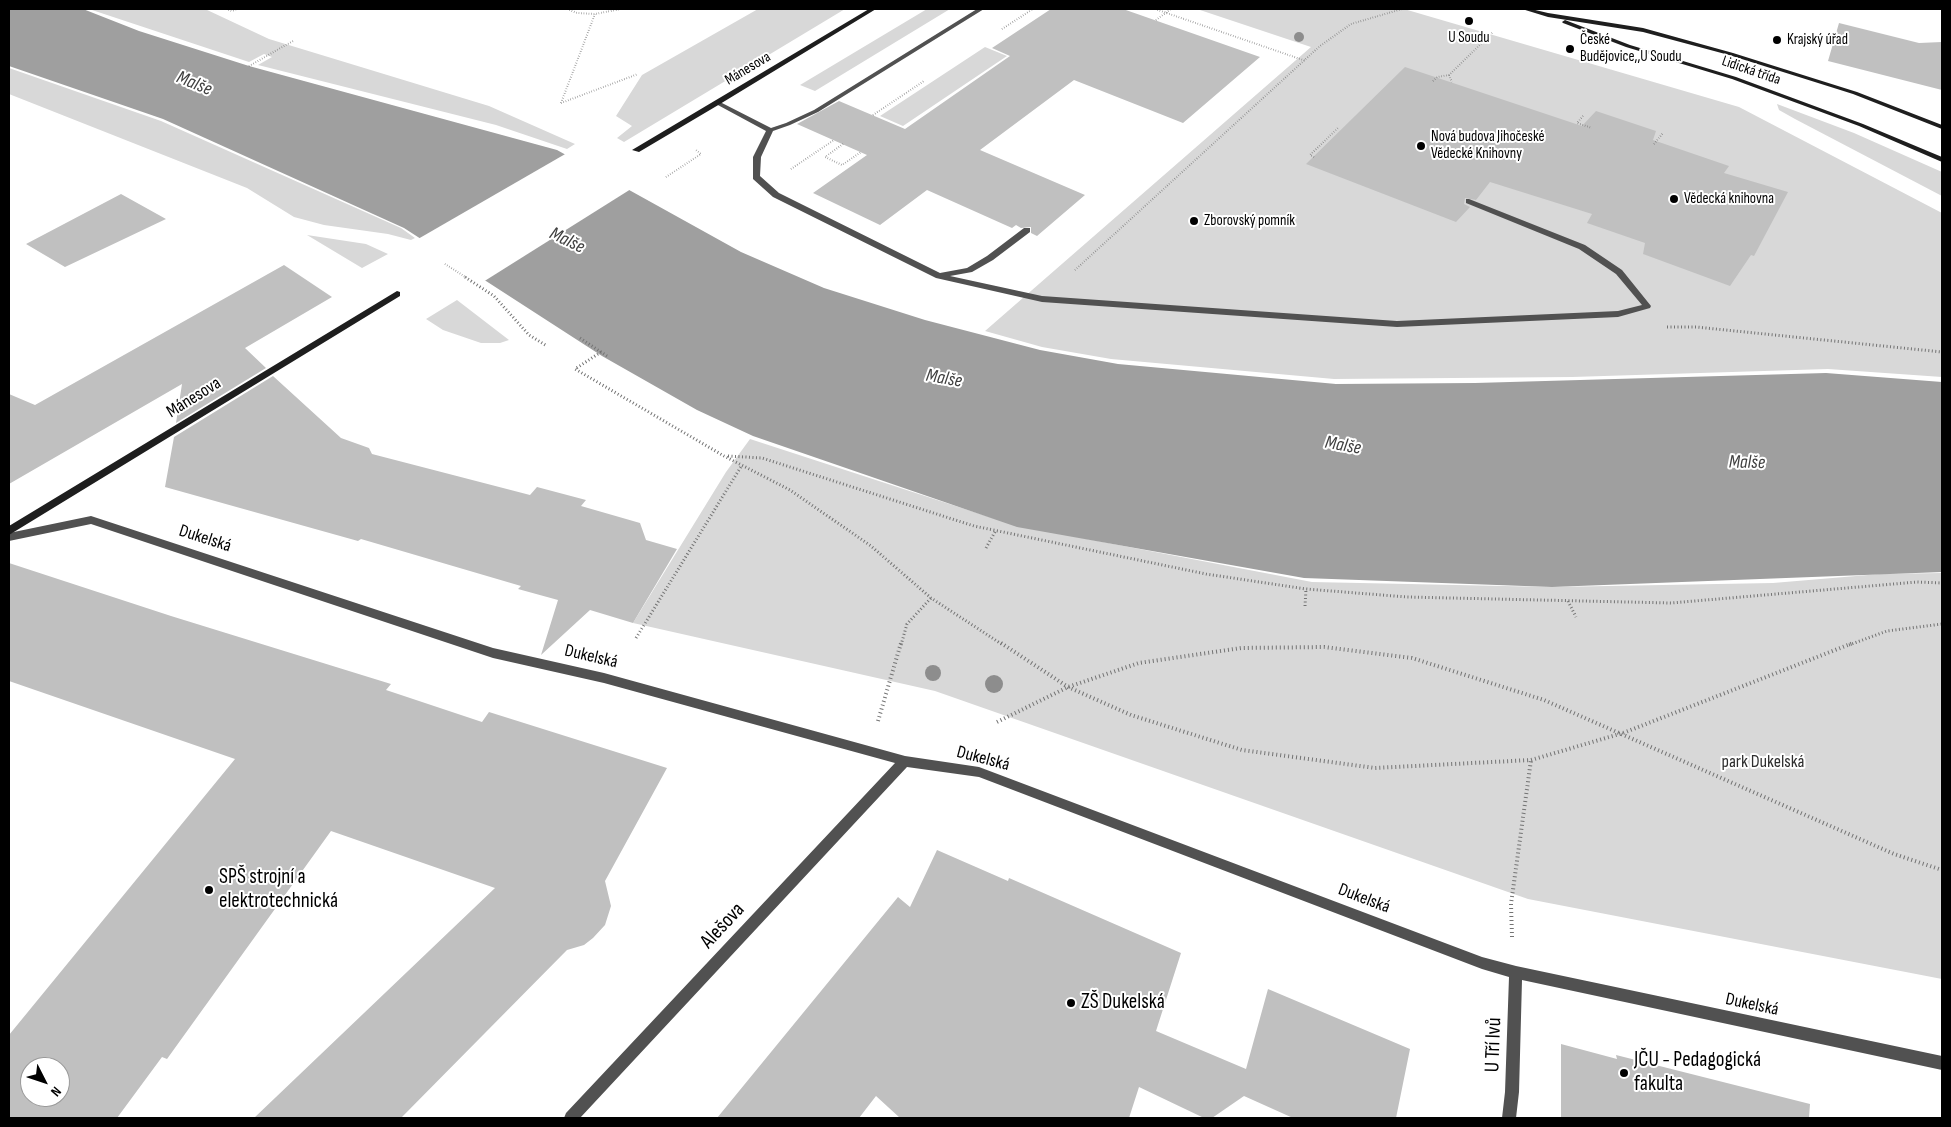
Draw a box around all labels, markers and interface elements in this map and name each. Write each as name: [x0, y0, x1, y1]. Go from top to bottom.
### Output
marker: U Soudu: [1463, 15, 1475, 27]
place label: U Soudu: [1448, 29, 1490, 47]
place label: České Budějovice,,U Soudu: [1580, 31, 1682, 66]
place label: Krajský úřad: [1787, 31, 1848, 49]
marker: Krajský úřad: [1771, 34, 1783, 46]
marker: České Budějovice,,U Soudu: [1564, 43, 1576, 55]
street label: Mánesova: [722, 48, 774, 90]
street label: Lidická třída: [1719, 53, 1783, 89]
water label: Malše: [173, 67, 215, 101]
place label: Nová budova Jihočeské Vědecké Knihovny: [1431, 128, 1544, 163]
marker: Nová budova Jihočeské Vědecké Knihovny: [1415, 140, 1427, 152]
place label: Vědecká knihovna: [1684, 190, 1774, 208]
marker: Vědecká knihovna: [1668, 193, 1680, 205]
place label: Zborovský pomník: [1204, 212, 1295, 230]
marker: Zborovský pomník: [1188, 215, 1200, 227]
water label: Malše: [546, 223, 588, 259]
water label: Malše: [924, 365, 964, 393]
street label: Mánesova: [163, 373, 225, 423]
water label: Malše: [1323, 432, 1363, 460]
water label: Malše: [1729, 451, 1765, 475]
street label: Dukelská: [176, 520, 234, 558]
street label: Dukelská: [562, 640, 620, 674]
street label: Dukelská: [954, 742, 1012, 776]
park label: park Dukelská: [1721, 751, 1805, 773]
place label: SPŠ strojní a elektrotechnická: [219, 865, 338, 915]
street label: Dukelská: [1335, 879, 1393, 919]
marker: SPŠ strojní a elektrotechnická: [203, 884, 215, 896]
street label: Alešova: [696, 898, 750, 954]
street label: Dukelská: [1723, 989, 1781, 1021]
place label: ZŠ Dukelská: [1081, 990, 1165, 1016]
marker: ZŠ Dukelská: [1065, 997, 1077, 1009]
street label: U Tří lvů: [1480, 1017, 1508, 1073]
place label: JČU - Pedagogická fakulta: [1634, 1048, 1761, 1098]
north arrow: [20, 1057, 70, 1107]
marker: JČU - Pedagogická fakulta: [1618, 1067, 1630, 1079]
text: N: [47, 1083, 65, 1100]

